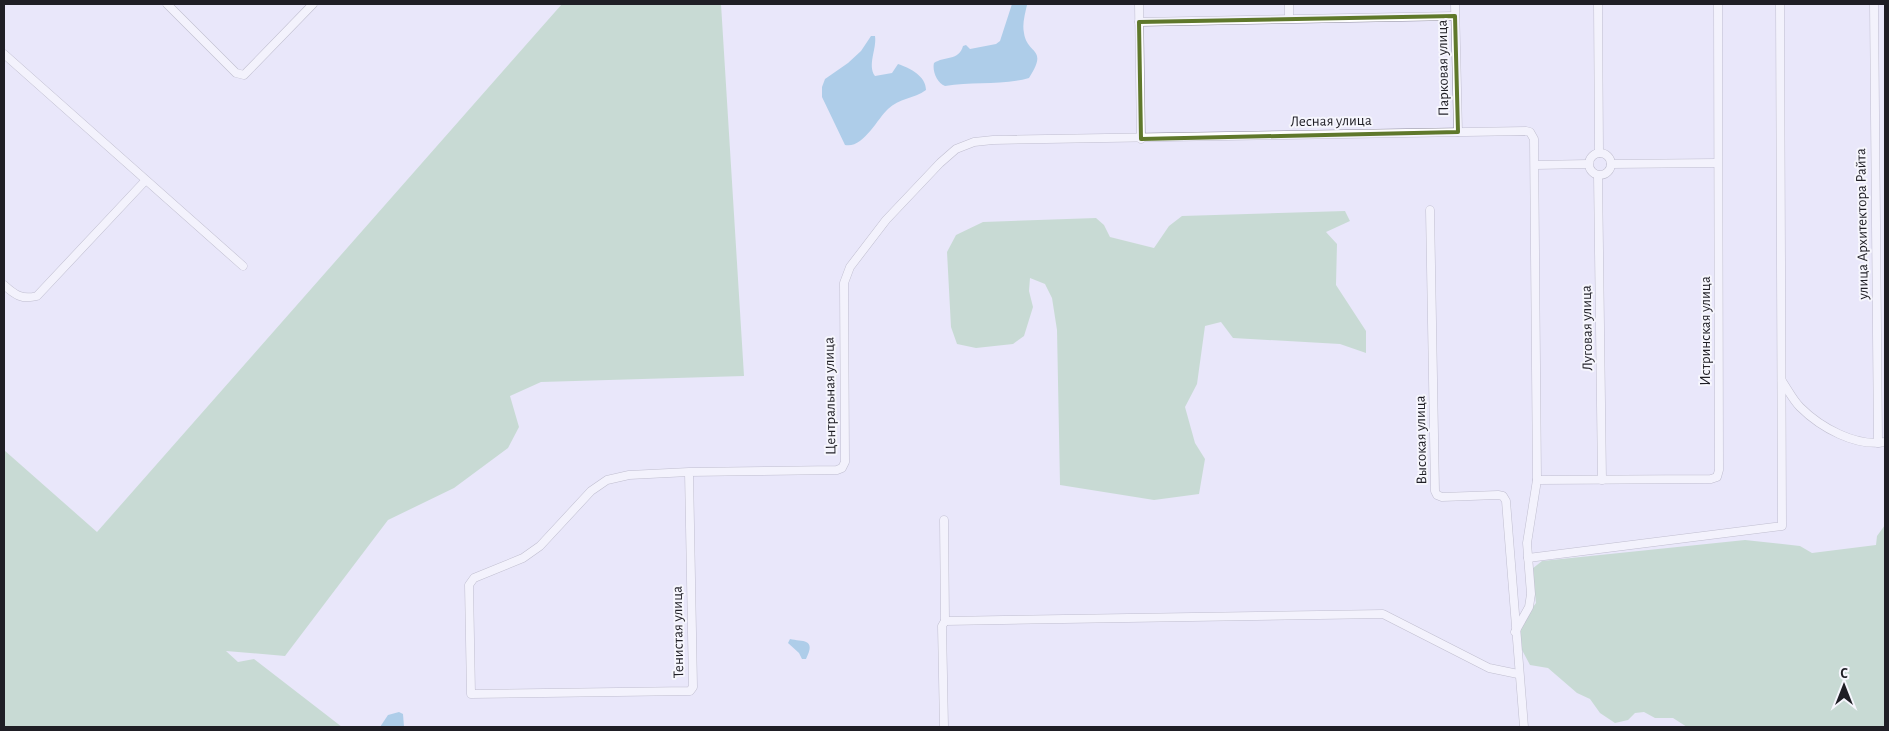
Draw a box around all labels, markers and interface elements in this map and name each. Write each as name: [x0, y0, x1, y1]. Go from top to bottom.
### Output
street label: Парковая улица: [1435, 19, 1451, 116]
street label: Лесная улица: [1290, 113, 1372, 129]
street label: улица Архитектора Райта: [1853, 148, 1871, 301]
street label: Истринская улица: [1698, 276, 1713, 386]
street label: Луговая улица: [1579, 285, 1595, 371]
street label: Центральная улица: [821, 337, 839, 455]
street label: Высокая улица: [1413, 395, 1429, 485]
street label: Тенистая улица: [670, 586, 686, 678]
north arrow: [1819, 661, 1869, 711]
text: С: [1840, 667, 1848, 681]

